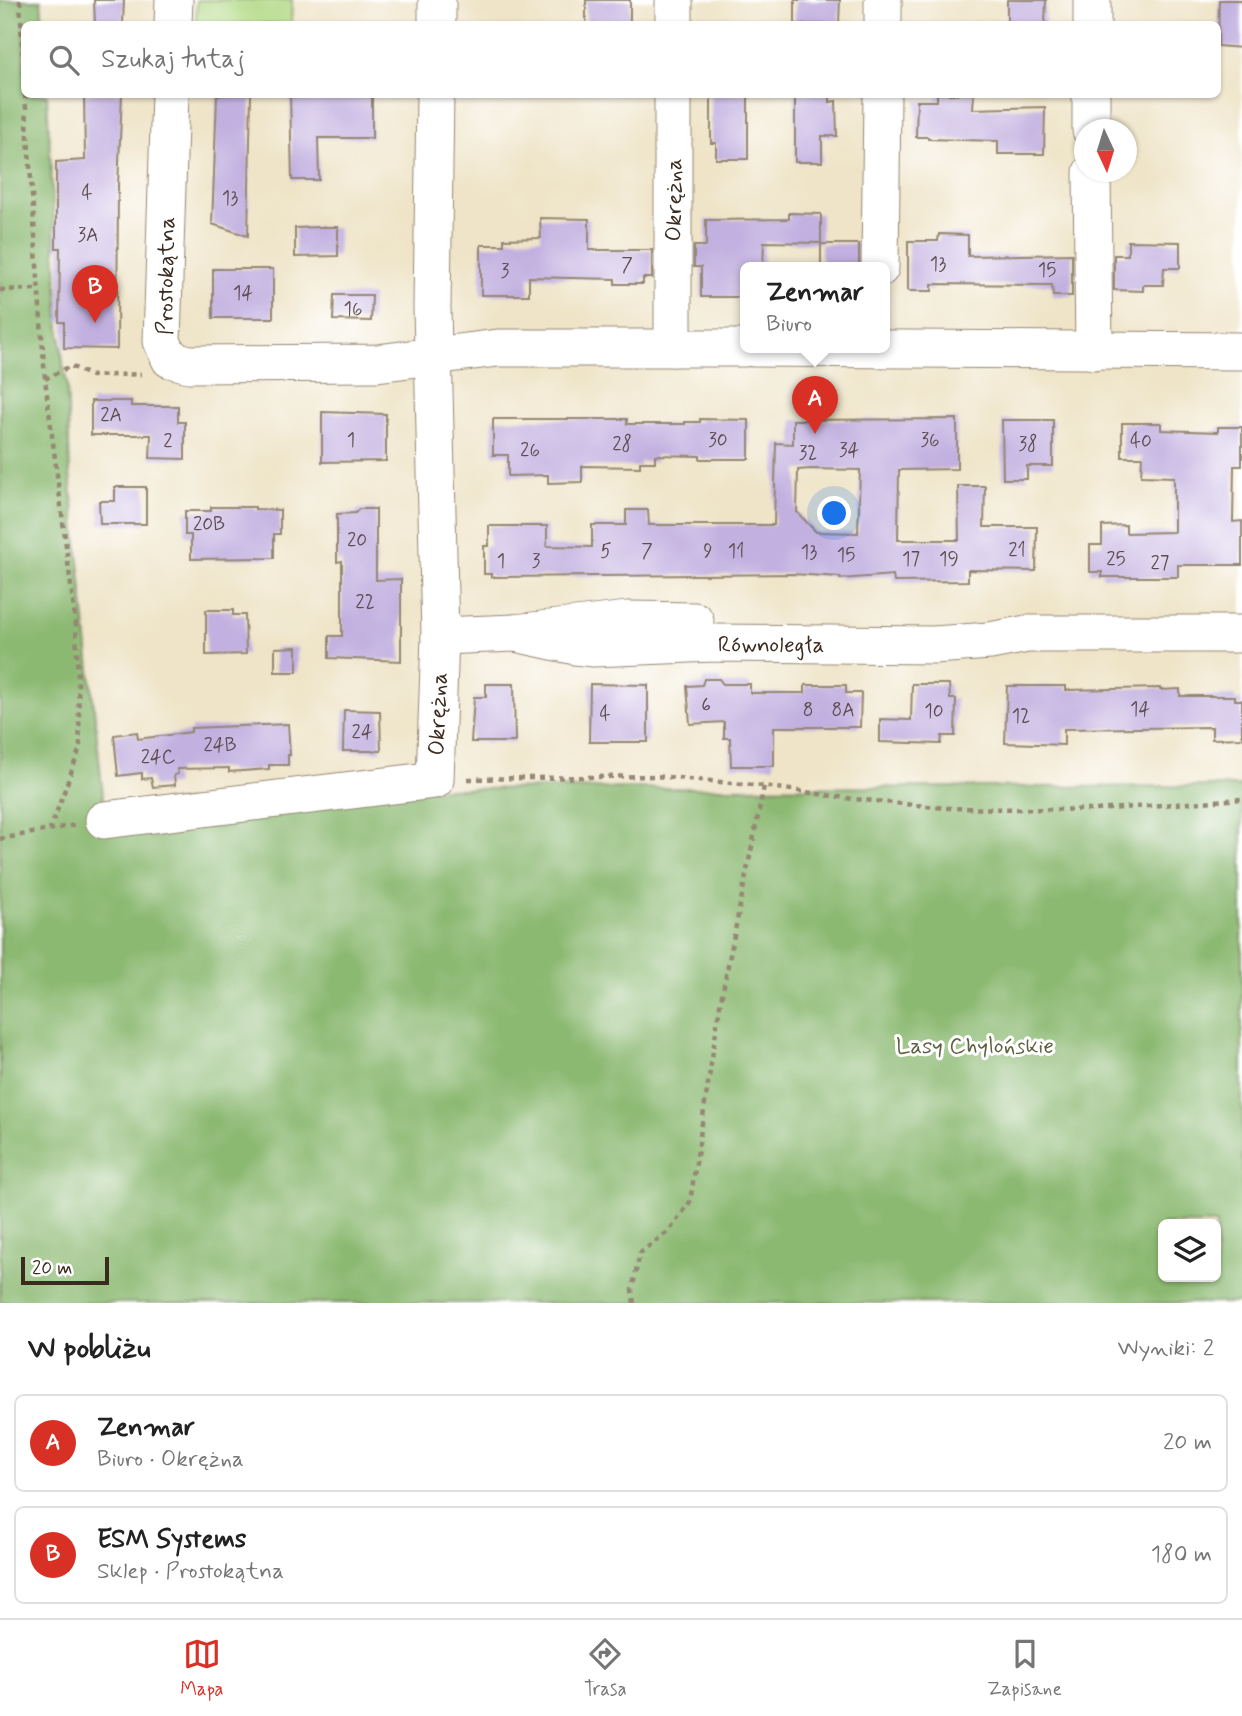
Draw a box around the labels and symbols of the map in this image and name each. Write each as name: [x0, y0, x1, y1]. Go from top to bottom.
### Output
north arrow: [1074, 119, 1137, 182]
street label: Okrężna: [660, 158, 690, 242]
house number: 4: [81, 181, 93, 206]
house number: 13: [222, 186, 238, 211]
street label: Prostokątna: [151, 217, 183, 335]
house number: 3A: [77, 223, 99, 248]
house number: 13: [930, 252, 946, 277]
house number: 7: [621, 253, 633, 278]
house number: 15: [1038, 258, 1056, 283]
house number: 3: [501, 259, 510, 284]
pin: B: [72, 265, 118, 323]
house number: 14: [233, 281, 253, 306]
house number: 16: [343, 297, 363, 322]
pin: A: [792, 376, 838, 434]
house number: 2A: [100, 403, 122, 428]
house number: 1: [347, 428, 355, 453]
house number: 30: [708, 428, 728, 453]
house number: 36: [920, 428, 940, 453]
house number: 2: [163, 429, 173, 454]
house number: 40: [1130, 429, 1152, 454]
house number: 28: [612, 432, 632, 457]
house number: 38: [1018, 432, 1038, 457]
house number: 26: [520, 438, 540, 463]
house number: 34: [839, 438, 859, 463]
house number: 32: [799, 441, 817, 466]
your location: [817, 496, 851, 530]
house number: 20B: [193, 512, 225, 537]
house number: 20: [347, 528, 367, 553]
house number: 21: [1008, 538, 1026, 563]
house number: 5: [600, 539, 612, 564]
house number: 7: [641, 539, 653, 564]
house number: 9: [703, 539, 713, 564]
house number: 11: [728, 539, 744, 564]
house number: 13: [801, 540, 817, 565]
house number: 15: [837, 543, 855, 568]
house number: 17: [902, 547, 920, 572]
house number: 19: [939, 547, 959, 572]
house number: 25: [1106, 547, 1126, 572]
house number: 1: [497, 549, 505, 574]
house number: 3: [532, 549, 541, 574]
house number: 27: [1151, 551, 1169, 576]
house number: 22: [355, 590, 375, 615]
street label: Równoległa: [718, 631, 824, 661]
street label: Okrężna: [423, 672, 455, 756]
house number: 6: [701, 693, 711, 718]
house number: 14: [1130, 697, 1150, 722]
house number: 8: [803, 698, 813, 723]
house number: 8A: [831, 698, 855, 723]
house number: 10: [924, 699, 944, 724]
house number: 4: [599, 702, 611, 727]
house number: 12: [1012, 704, 1030, 729]
house number: 24: [352, 720, 372, 745]
house number: 24B: [204, 733, 236, 758]
house number: 24C: [141, 745, 176, 770]
park label: Lasy Chylońskie: [896, 1032, 1054, 1062]
scale bar: [21, 1254, 108, 1286]

